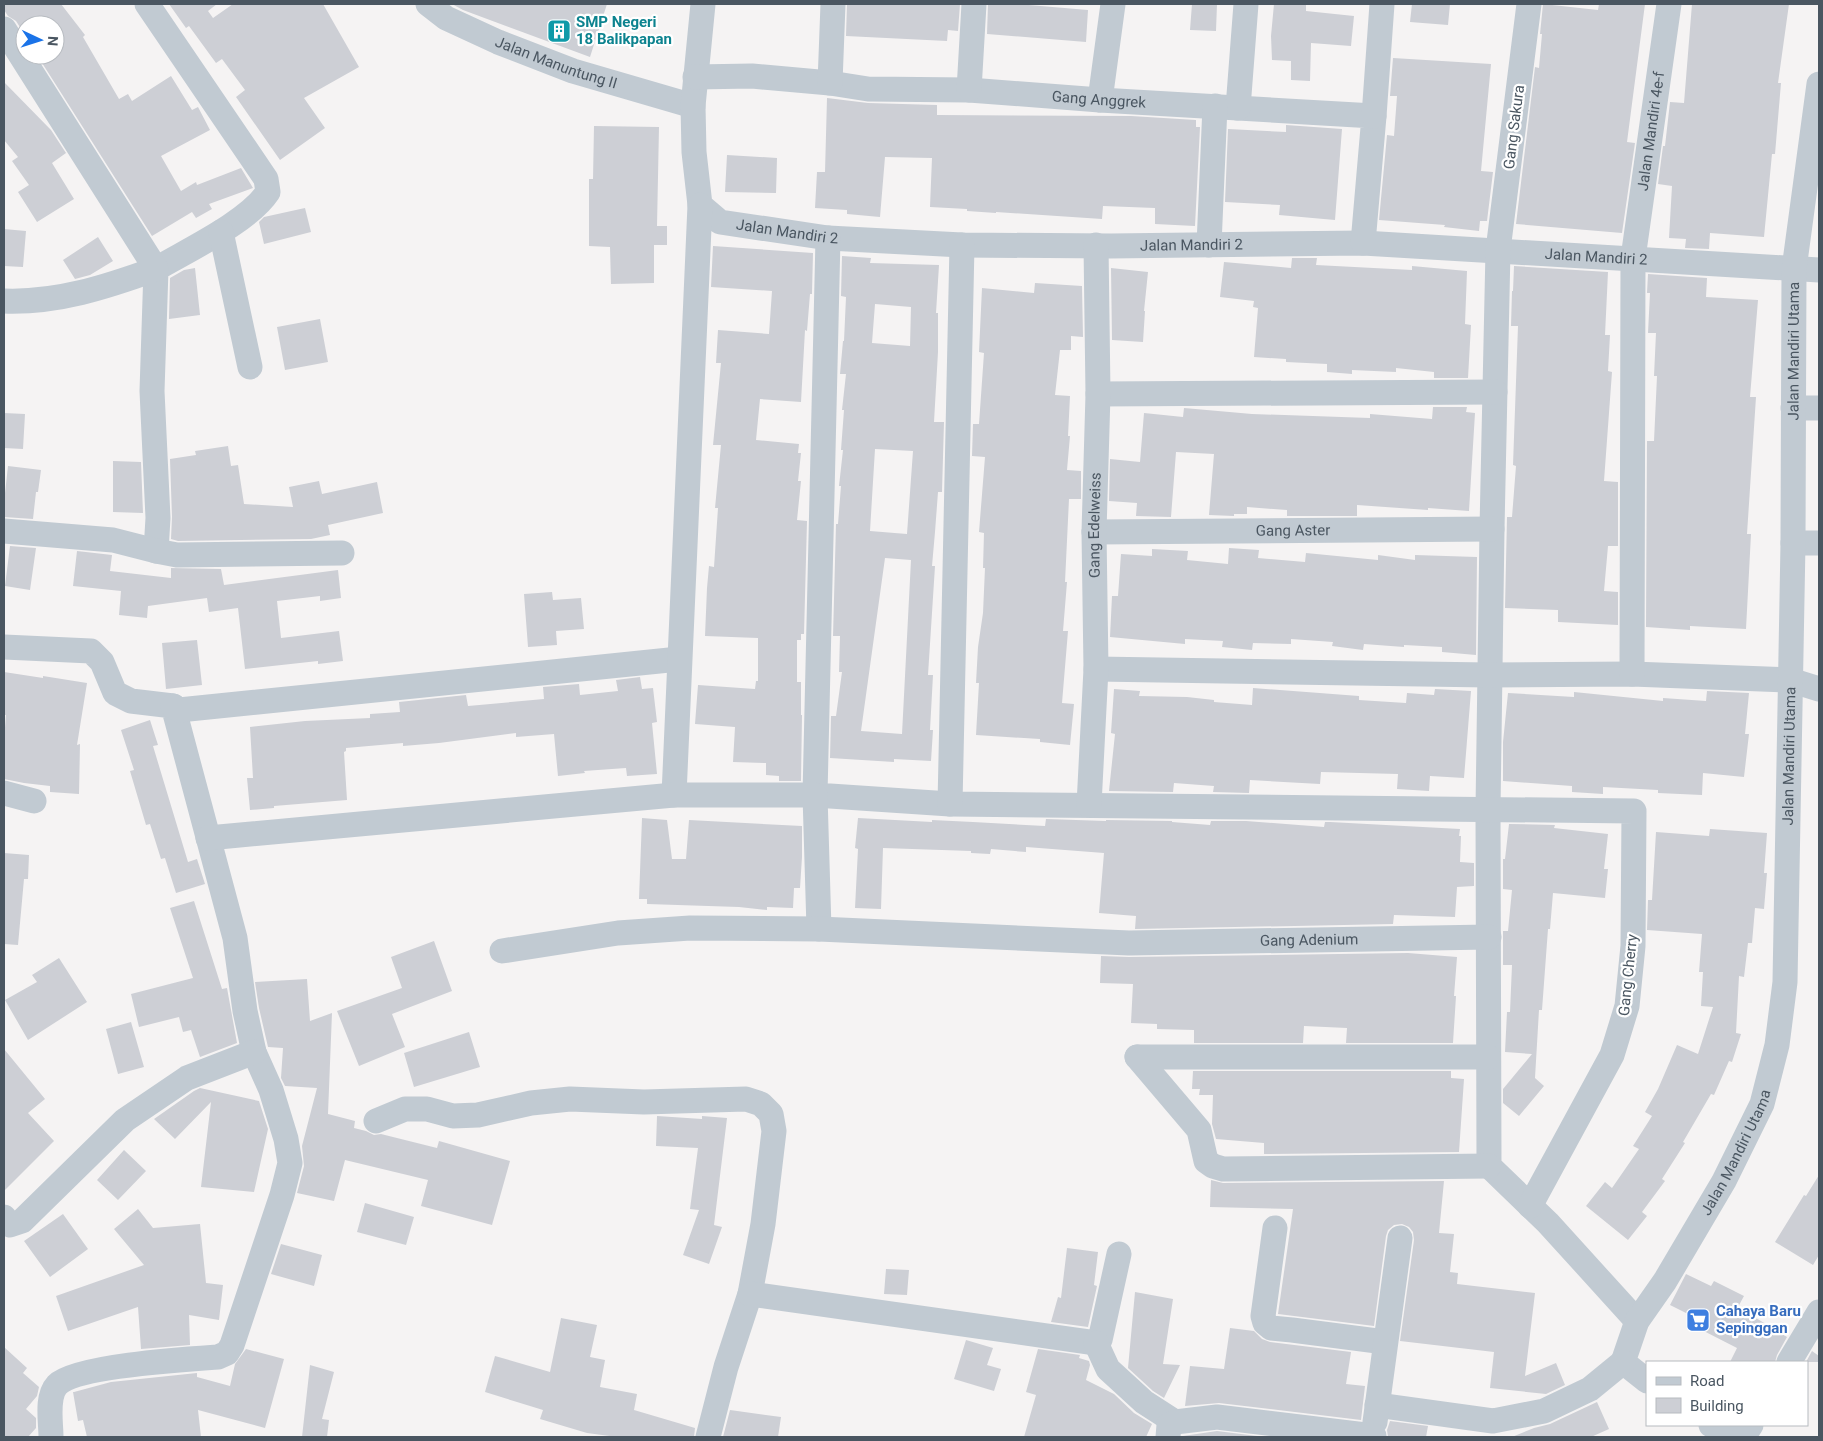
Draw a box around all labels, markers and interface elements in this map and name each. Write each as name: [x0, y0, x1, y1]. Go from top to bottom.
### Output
place label: SMP Negeri 18 Balikpapan: [576, 13, 672, 48]
north arrow: [15, 15, 65, 65]
building icon: SMP Negeri 18 Balikpapan: [546, 18, 572, 44]
street label: Jalan Manuntung II: [493, 33, 619, 92]
text: N: [45, 35, 61, 46]
street label: Jalan Mandiri 4e-f: [1634, 70, 1668, 192]
street label: Gang Sakura: [1500, 84, 1528, 170]
street label: Gang Anggrek: [1051, 87, 1147, 112]
street label: Jalan Mandiri 2: [735, 216, 839, 248]
street label: Jalan Mandiri 2: [1140, 235, 1243, 255]
street label: Jalan Mandiri 2: [1544, 245, 1648, 269]
street label: Jalan Mandiri Utama: [1784, 282, 1803, 421]
street label: Gang Edelweiss: [1085, 472, 1105, 578]
street label: Gang Aster: [1256, 521, 1330, 540]
street label: Jalan Mandiri Utama: [1779, 687, 1799, 826]
street label: Gang Adenium: [1260, 930, 1358, 950]
street label: Gang Cherry: [1615, 933, 1641, 1017]
street label: Jalan Mandiri Utama: [1697, 1088, 1774, 1218]
place label: Cahaya Baru Sepinggan: [1716, 1302, 1801, 1337]
supermarket icon: Cahaya Baru Sepinggan: [1685, 1307, 1711, 1333]
legend: [1646, 1361, 1808, 1426]
text: Road: [1690, 1372, 1724, 1390]
text: Building: [1690, 1397, 1744, 1415]

